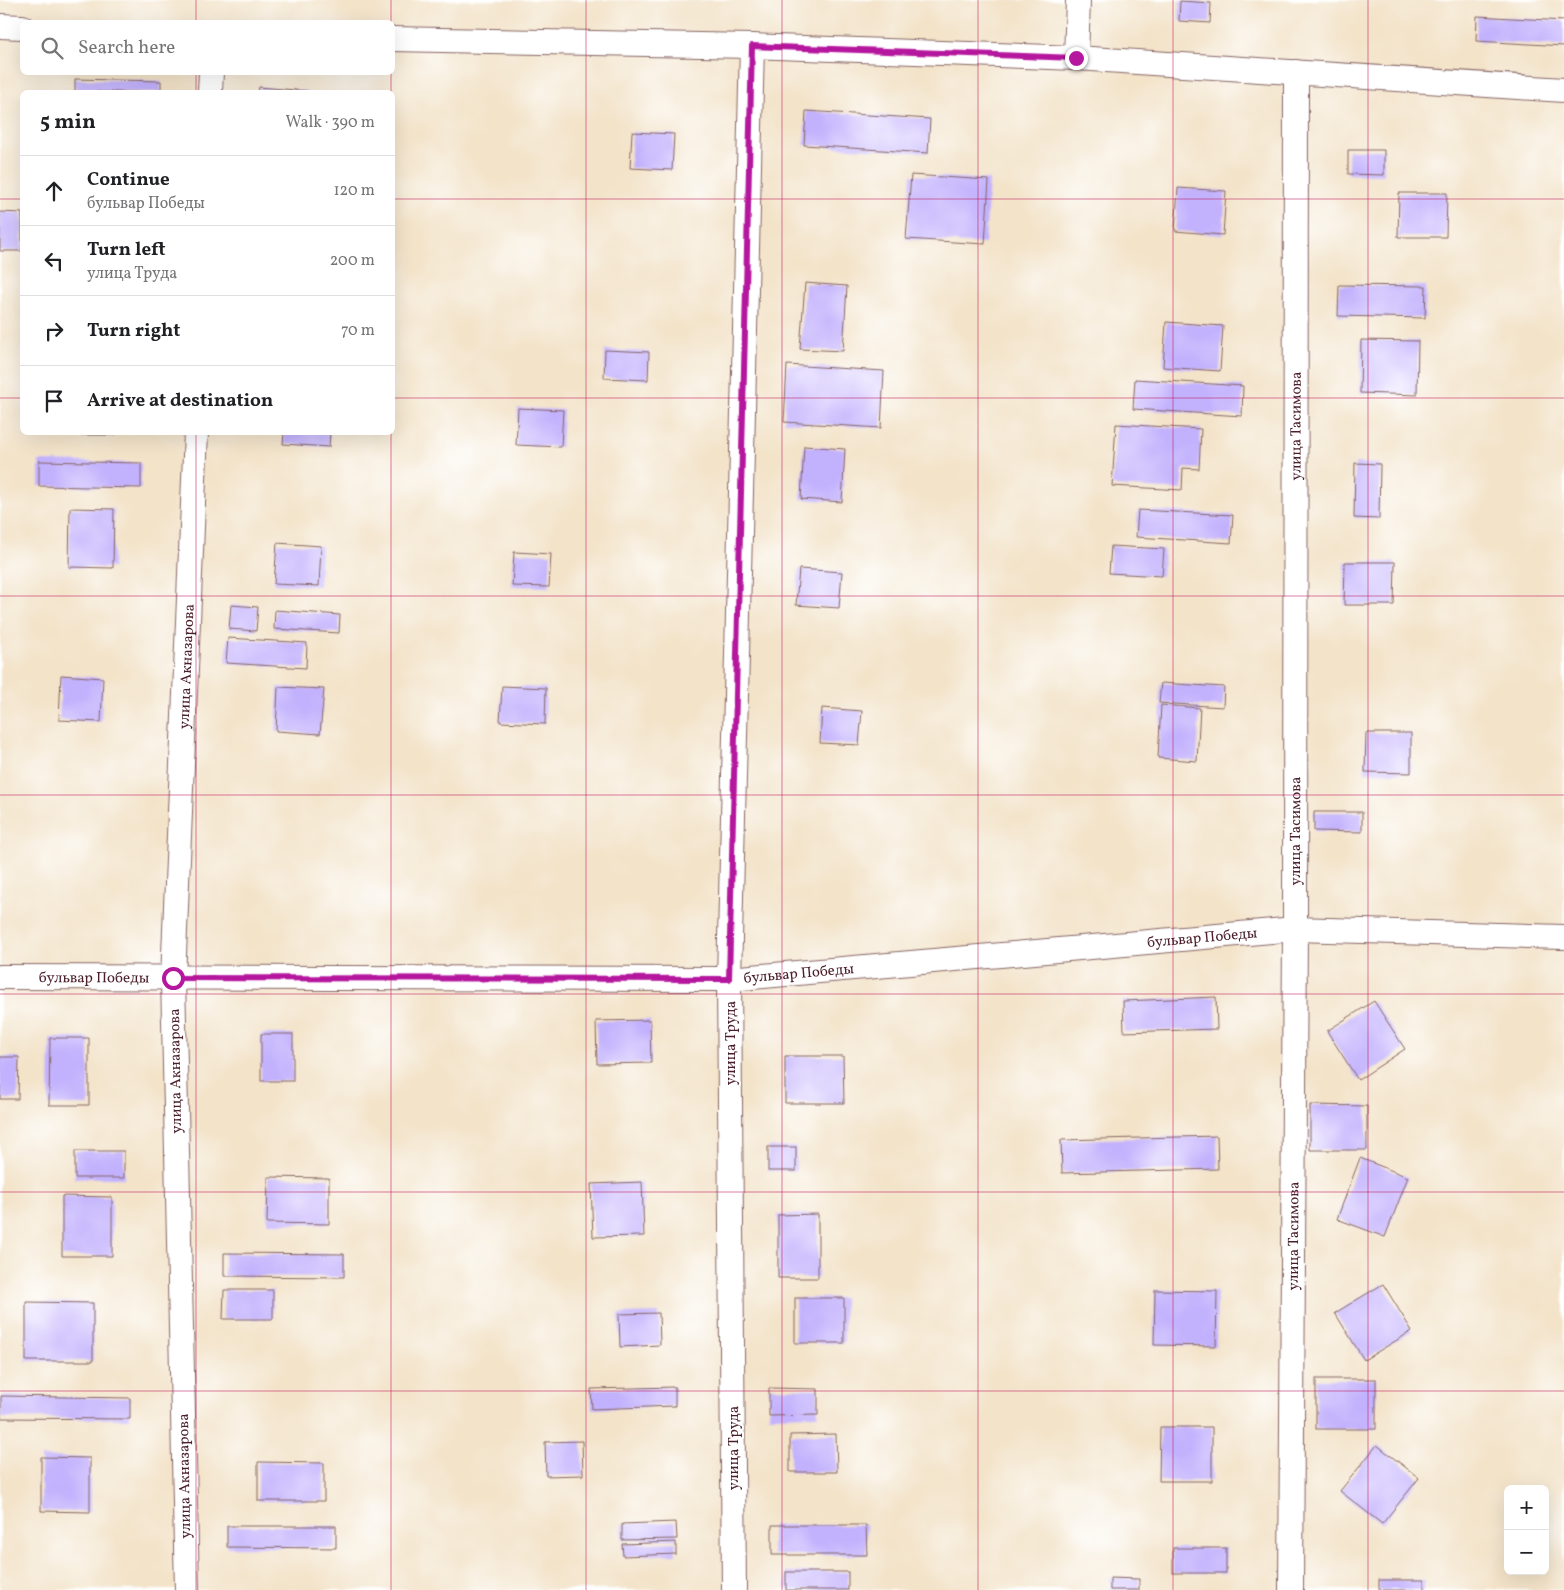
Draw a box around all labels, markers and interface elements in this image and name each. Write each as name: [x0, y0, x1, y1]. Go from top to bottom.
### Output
search box: [20, 20, 395, 75]
icon: search: [38, 34, 66, 62]
text: Search here: [78, 35, 175, 61]
route end: [1065, 47, 1088, 70]
text: 5 min: [40, 108, 96, 137]
text: Walk · 390 m: [286, 112, 375, 134]
text: Continue: [87, 167, 170, 193]
icon: ahead: [40, 177, 68, 205]
text: 120 m: [333, 180, 375, 202]
text: бульвар Победы: [87, 193, 205, 215]
text: Turn left: [87, 237, 166, 263]
icon: left: [40, 247, 68, 275]
text: 200 m: [330, 250, 375, 272]
text: улица Труда: [87, 263, 177, 285]
icon: right: [40, 317, 68, 345]
text: Turn right: [87, 318, 180, 344]
text: 70 m: [341, 320, 375, 342]
street label: улица Тасимова: [1287, 372, 1308, 481]
icon: arrive: [40, 387, 68, 415]
text: Arrive at destination: [87, 388, 273, 414]
street label: улица Акназарова: [174, 603, 201, 730]
street label: улица Тасимова: [1286, 777, 1307, 886]
street label: бульвар Победы: [1146, 923, 1259, 954]
street label: бульвар Победы: [743, 959, 855, 990]
route start: [162, 967, 185, 990]
street label: бульвар Победы: [39, 968, 150, 989]
street label: улица Труда: [721, 1001, 742, 1085]
street label: улица Акназарова: [165, 1008, 188, 1134]
street label: улица Тасимова: [1284, 1181, 1305, 1291]
street label: улица Труда: [724, 1406, 745, 1490]
street label: улица Акназарова: [174, 1413, 197, 1539]
map controls: [1504, 1485, 1549, 1575]
button: +: [1504, 1485, 1549, 1530]
button: −: [1504, 1530, 1549, 1575]

